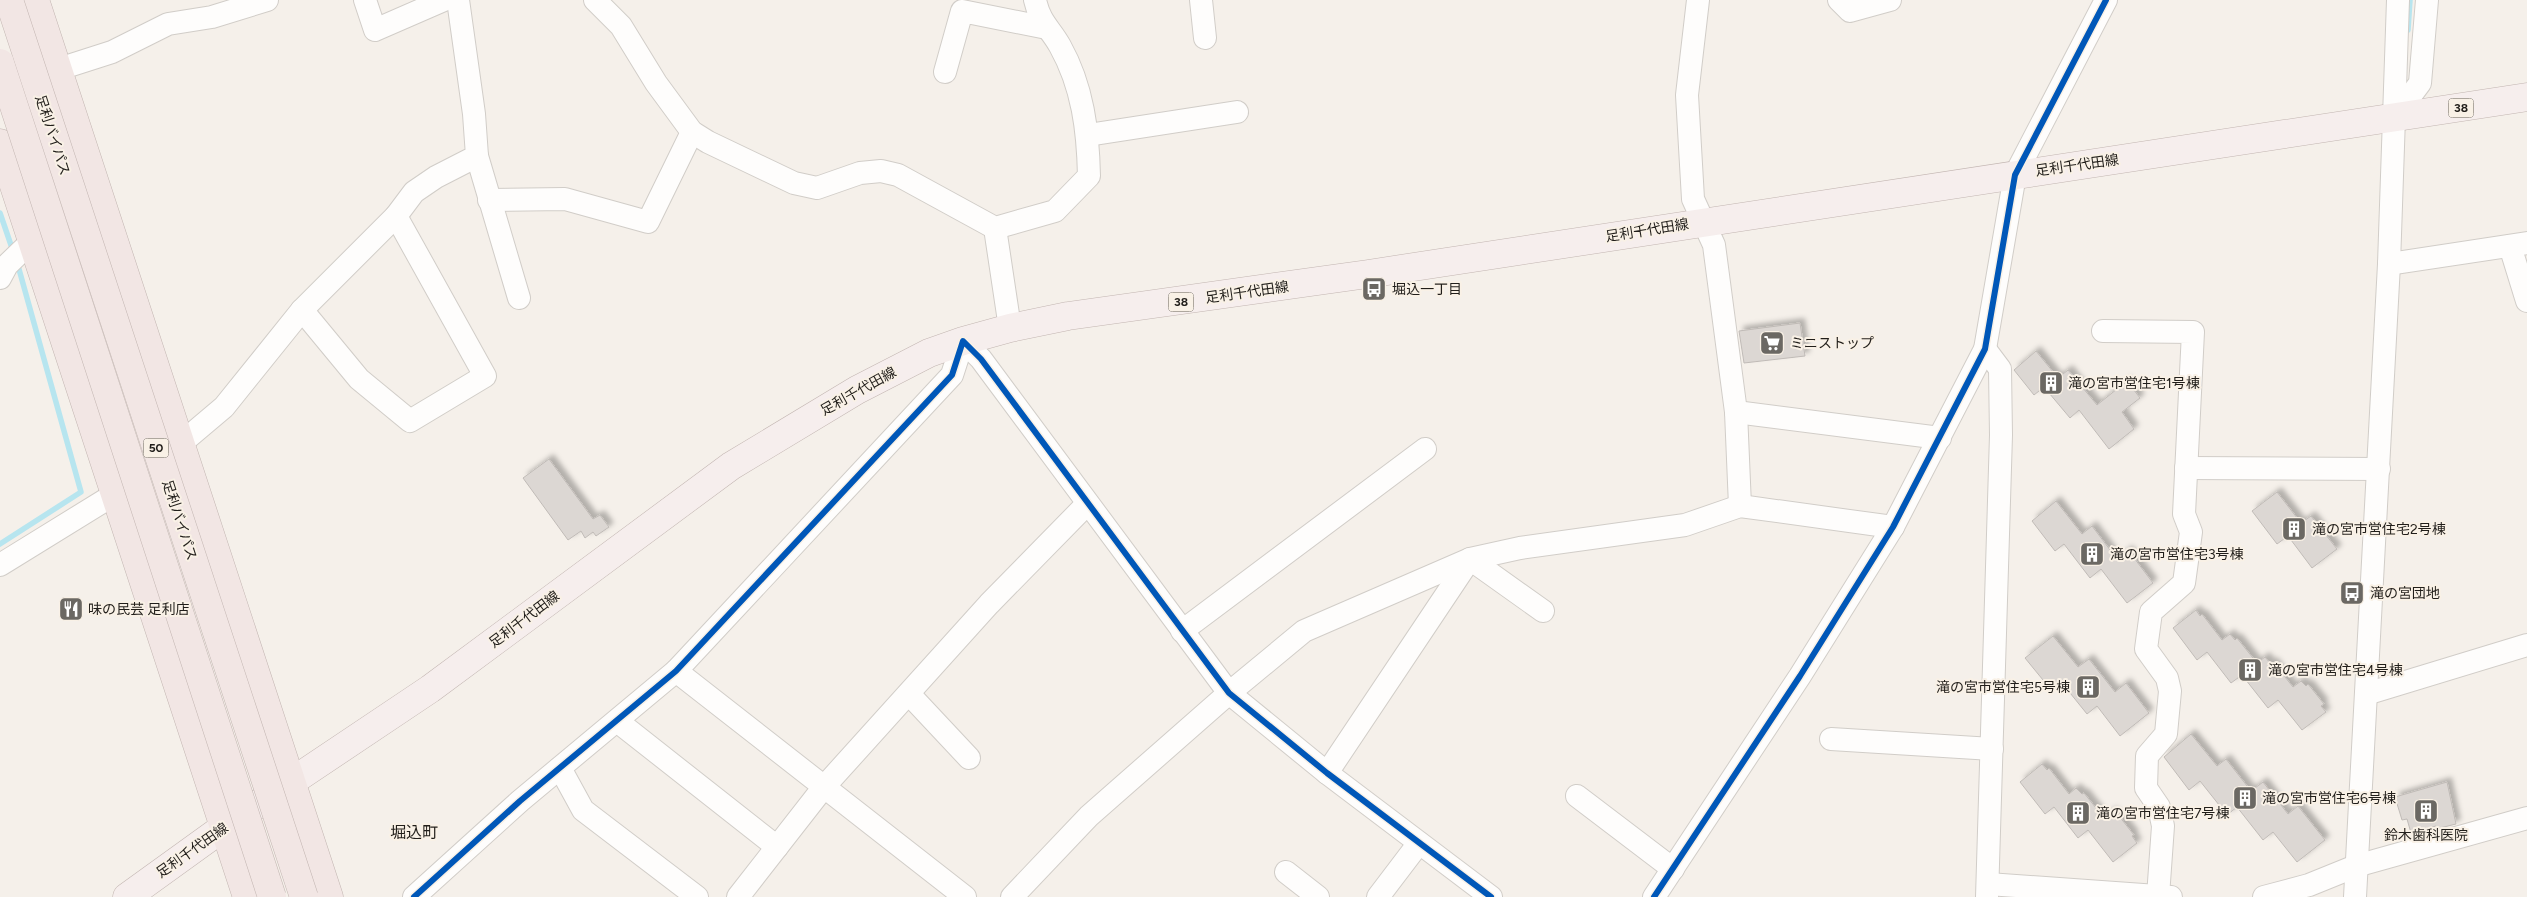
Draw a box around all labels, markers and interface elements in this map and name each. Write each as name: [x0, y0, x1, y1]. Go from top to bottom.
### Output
street label: 足利バイパス: [32, 93, 74, 178]
road number: 38: [2448, 99, 2474, 118]
street label: 足利千代田線: [2034, 151, 2120, 180]
street label: 足利千代田線: [1604, 216, 1690, 245]
bus stop icon: 堀込一丁目: [1361, 276, 1387, 302]
street label: 足利千代田線: [1204, 278, 1290, 307]
place label: 堀込一丁目: [1392, 281, 1462, 298]
road number: 38: [1168, 292, 1194, 312]
supermarket icon: ミニストップ: [1759, 330, 1785, 356]
place label: ミニストップ: [1790, 335, 1874, 352]
street label: 足利千代田線: [817, 364, 899, 419]
building icon: 滝の宮市営住宅1号棟: [2038, 370, 2064, 396]
place label: 滝の宮市営住宅1号棟: [2068, 375, 2200, 392]
road number: 50: [144, 438, 168, 458]
street label: 足利バイパス: [159, 478, 201, 563]
building icon: 滝の宮市営住宅2号棟: [2281, 516, 2307, 542]
place label: 滝の宮市営住宅2号棟: [2312, 521, 2446, 538]
building icon: 滝の宮市営住宅3号棟: [2079, 541, 2105, 567]
place label: 滝の宮市営住宅3号棟: [2110, 546, 2244, 563]
bus stop icon: 滝の宮団地: [2339, 580, 2365, 606]
place label: 滝の宮団地: [2370, 585, 2440, 602]
street label: 足利千代田線: [486, 587, 563, 651]
restaurant icon: 味の民芸 足利店: [58, 596, 84, 622]
place label: 味の民芸 足利店: [88, 601, 189, 618]
building icon: 滝の宮市営住宅4号棟: [2237, 657, 2263, 683]
place label: 滝の宮市営住宅4号棟: [2268, 662, 2403, 679]
building icon: 滝の宮市営住宅5号棟: [2075, 674, 2101, 700]
place label: 滝の宮市営住宅5号棟: [1936, 679, 2070, 696]
building icon: 滝の宮市営住宅6号棟: [2232, 785, 2258, 811]
place label: 滝の宮市営住宅6号棟: [2262, 790, 2396, 807]
building icon: 鈴木歯科医院: [2413, 798, 2439, 824]
building icon: 滝の宮市営住宅7号棟: [2065, 800, 2091, 826]
place label: 滝の宮市営住宅7号棟: [2096, 805, 2230, 822]
street label: 足利千代田線: [153, 819, 232, 881]
district label: 堀込町: [390, 823, 438, 842]
place label: 鈴木歯科医院: [2384, 827, 2468, 844]

